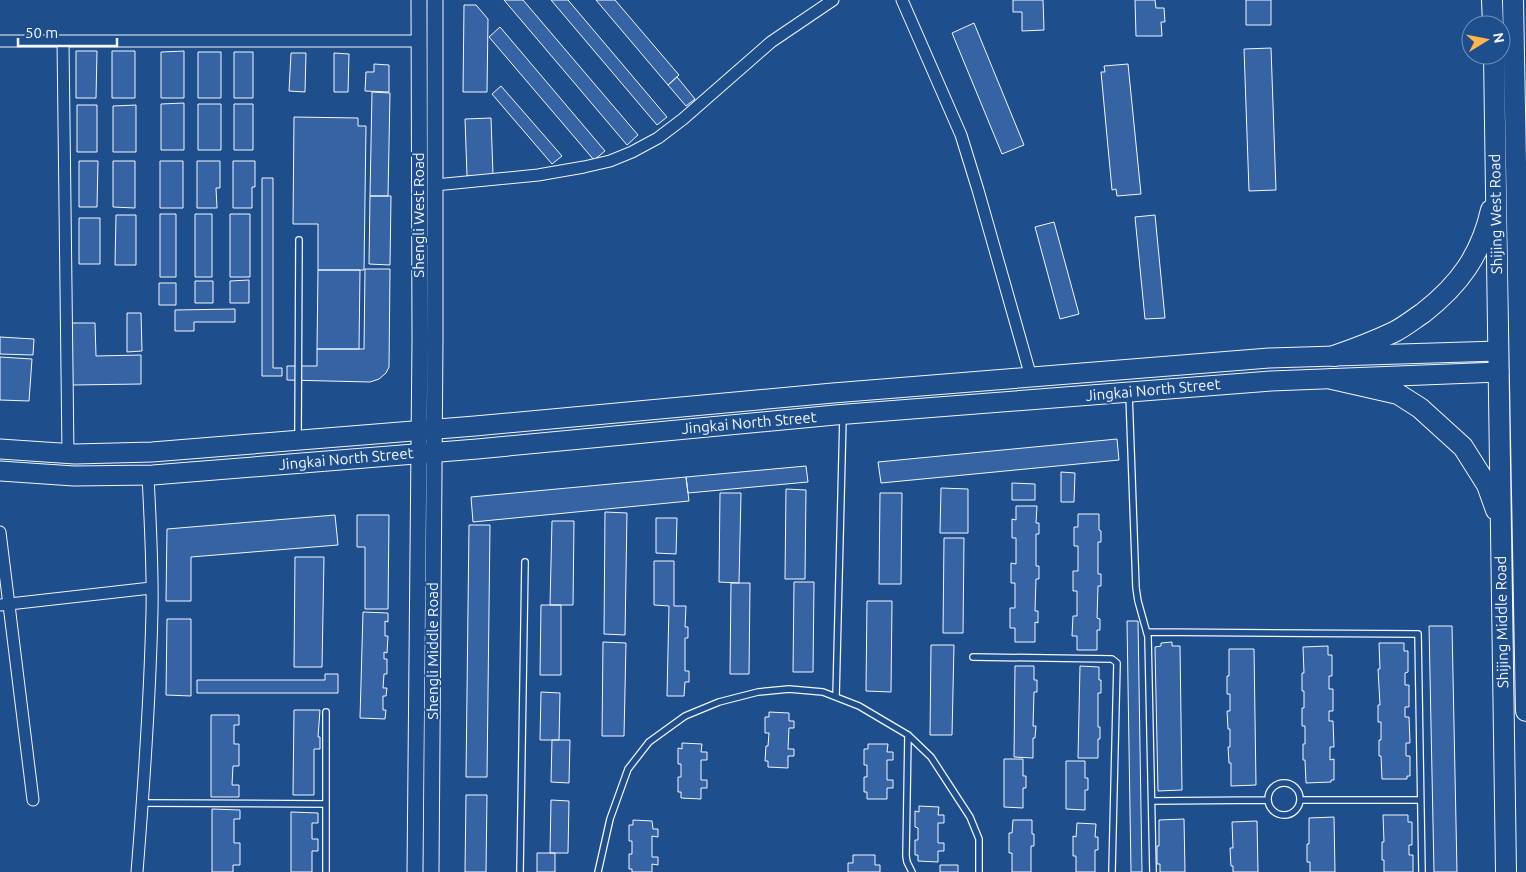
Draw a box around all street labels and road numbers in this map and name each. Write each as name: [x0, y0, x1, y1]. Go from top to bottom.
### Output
street label: Shengli West Road: [410, 152, 427, 278]
street label: Shijing West Road: [1486, 154, 1505, 274]
street label: Jingkai North Street: [1085, 375, 1221, 404]
street label: Jingkai North Street: [681, 408, 817, 437]
street label: Jingkai North Street: [278, 444, 414, 473]
street label: Shijing Middle Road: [1492, 556, 1511, 688]
street label: Shengli Middle Road: [424, 582, 441, 720]

